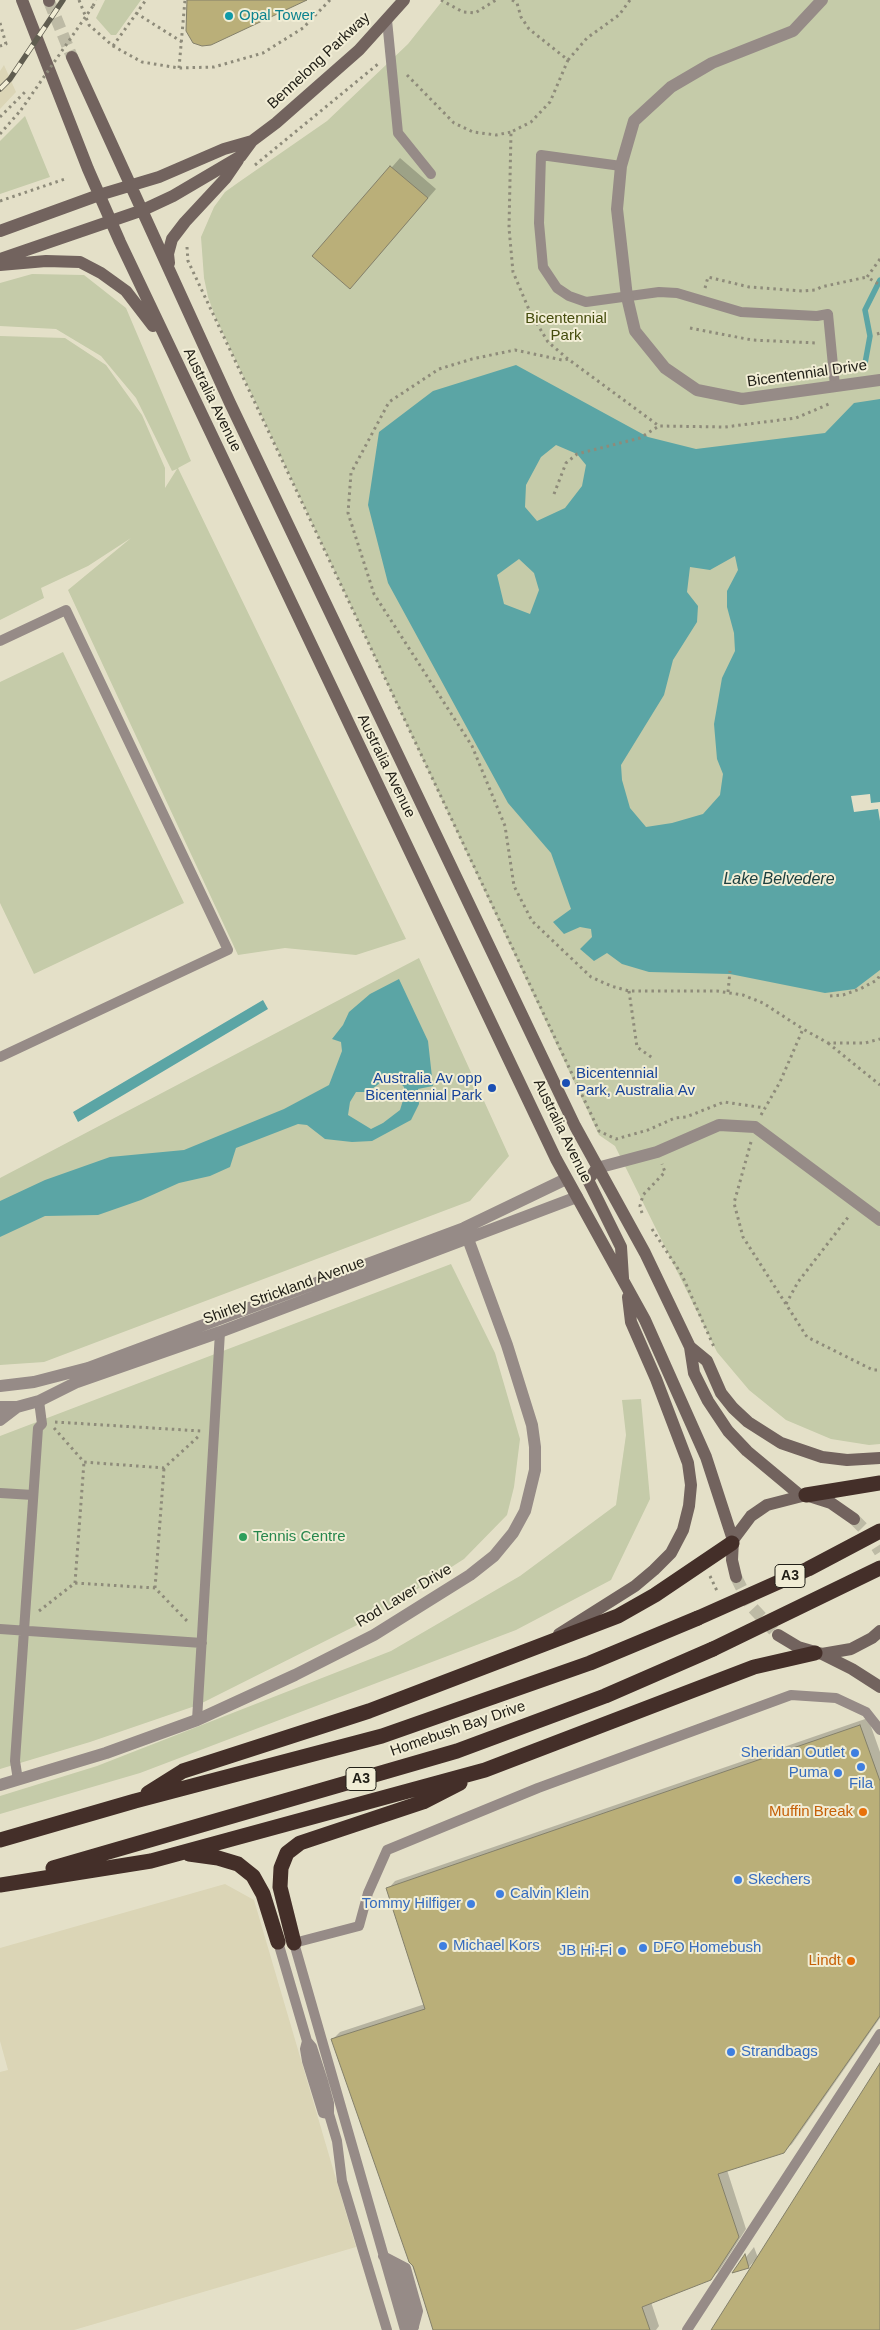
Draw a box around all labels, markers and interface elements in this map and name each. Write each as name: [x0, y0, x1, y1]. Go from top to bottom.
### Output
place label: Opal Tower: [239, 7, 315, 25]
street label: Bennelong Parkway: [264, 9, 374, 113]
marker: Opal Tower: [223, 10, 235, 22]
park label: Bicentennial Park: [525, 310, 607, 345]
street label: Australia Avenue: [179, 345, 245, 455]
street label: Bicentennial Drive: [746, 357, 868, 391]
street label: Australia Avenue: [353, 711, 419, 821]
water label: Lake Belvedere: [723, 870, 835, 890]
place label: Bicentennial Park, Australia Av: [576, 1065, 695, 1100]
place label: Australia Av opp Bicentennial Park: [365, 1070, 482, 1105]
street label: Australia Avenue: [529, 1076, 595, 1186]
marker: Bicentennial Park, Australia Av: [560, 1077, 572, 1089]
marker: Australia Av opp Bicentennial Park: [486, 1082, 498, 1094]
street label: Shirley Strickland Avenue: [201, 1253, 367, 1329]
place label: Tennis Centre: [253, 1528, 346, 1546]
marker: Tennis Centre: [237, 1531, 249, 1543]
street label: Rod Laver Drive: [353, 1560, 455, 1632]
road number: A3: [775, 1564, 805, 1588]
street label: Homebush Bay Drive: [388, 1697, 528, 1761]
place label: Sheridan Outlet: [741, 1744, 845, 1762]
marker: Sheridan Outlet: [849, 1747, 861, 1759]
marker: Fila: [855, 1761, 867, 1773]
place label: Puma: [789, 1764, 828, 1782]
marker: Puma: [832, 1767, 844, 1779]
road number: A3: [346, 1768, 376, 1790]
place label: Fila: [849, 1775, 873, 1793]
place label: Muffin Break: [769, 1803, 853, 1821]
marker: Muffin Break: [857, 1806, 869, 1818]
place label: Skechers: [748, 1871, 811, 1889]
marker: Skechers: [732, 1874, 744, 1886]
place label: Calvin Klein: [510, 1885, 589, 1903]
marker: Calvin Klein: [494, 1888, 506, 1900]
place label: Tommy Hilfiger: [362, 1895, 461, 1913]
marker: Tommy Hilfiger: [465, 1898, 477, 1910]
place label: Michael Kors: [453, 1937, 540, 1955]
place label: DFO Homebush: [653, 1939, 761, 1957]
marker: Michael Kors: [437, 1940, 449, 1952]
place label: JB Hi-Fi: [559, 1942, 612, 1960]
marker: DFO Homebush: [637, 1942, 649, 1954]
marker: JB Hi-Fi: [616, 1945, 628, 1957]
place label: Lindt: [808, 1952, 841, 1970]
marker: Lindt: [845, 1955, 857, 1967]
place label: Strandbags: [741, 2043, 818, 2061]
marker: Strandbags: [725, 2046, 737, 2058]

